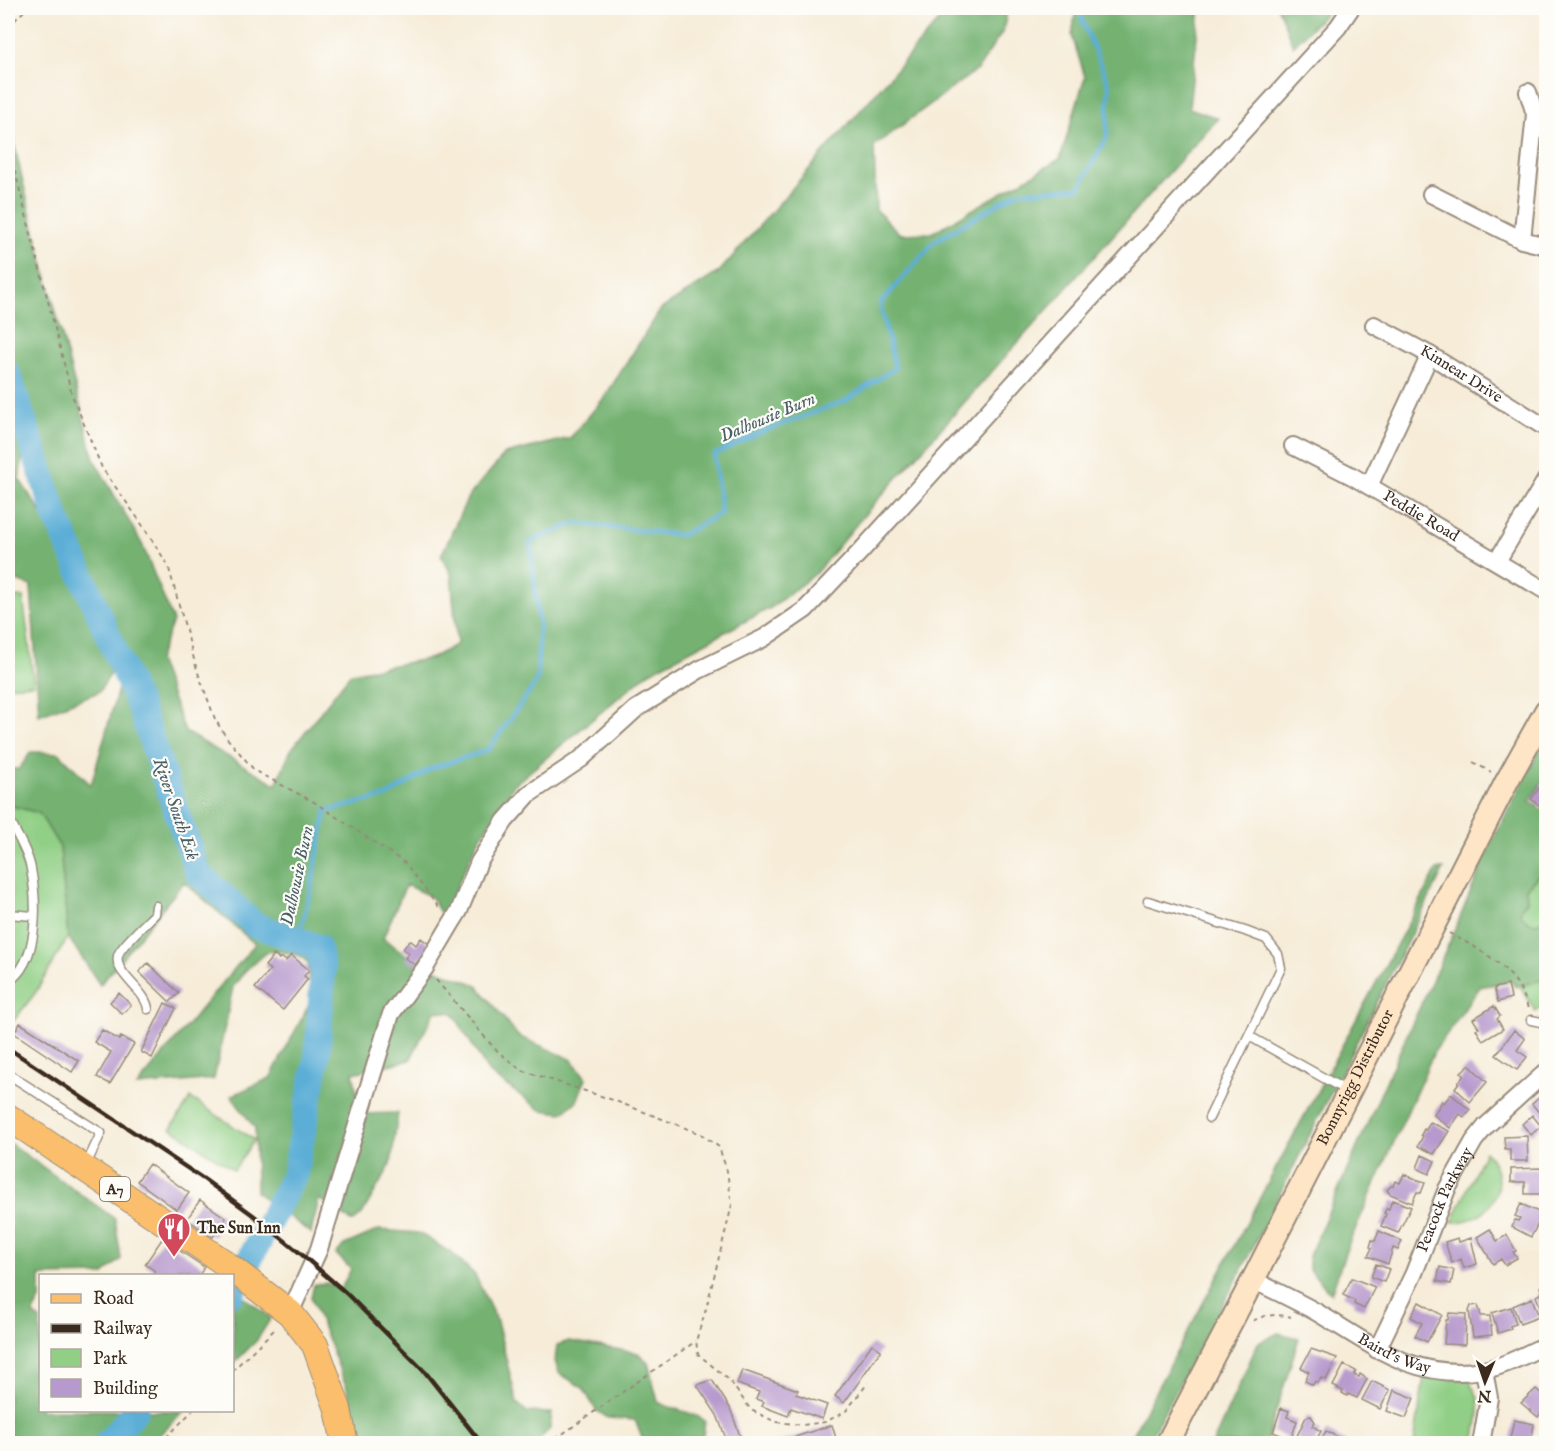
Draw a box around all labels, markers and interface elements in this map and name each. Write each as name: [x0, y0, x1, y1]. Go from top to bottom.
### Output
street label: Kinnear Drive: [1416, 341, 1506, 408]
water label: Dalhousie Burn: [717, 388, 819, 448]
street label: Peddie Road: [1379, 486, 1463, 547]
water label: River South Esk: [147, 755, 203, 863]
water label: Dalhousie Burn: [276, 824, 320, 928]
street label: Bonnyrigg Distributor: [1313, 1006, 1399, 1149]
street label: Peacock Parkway: [1413, 1144, 1478, 1255]
road number: A7: [100, 1177, 130, 1201]
restaurant icon: The Sun Inn: [156, 1211, 192, 1258]
place label: The Sun Inn: [196, 1219, 281, 1239]
legend: [39, 1274, 234, 1412]
text: Road: [93, 1288, 134, 1311]
text: Railway: [93, 1318, 152, 1341]
street label: Baird's Way: [1354, 1329, 1433, 1379]
text: Park: [93, 1348, 128, 1371]
north arrow: [1455, 1352, 1515, 1412]
text: Building: [93, 1378, 158, 1401]
text: N: [1477, 1385, 1493, 1405]

